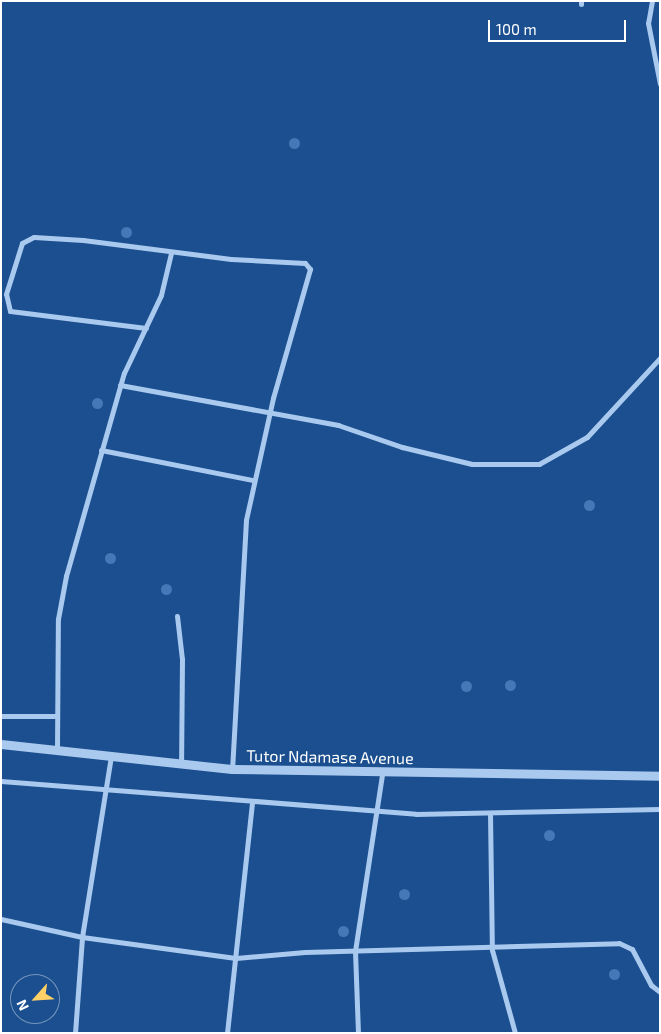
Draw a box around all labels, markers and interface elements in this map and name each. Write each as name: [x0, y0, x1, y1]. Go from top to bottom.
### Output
scale bar: [491, 10, 628, 42]
text: 100 m: [496, 20, 537, 38]
street label: Tutor Ndamase Avenue: [246, 746, 414, 768]
north arrow: [10, 974, 60, 1024]
text: N: [12, 997, 32, 1014]

